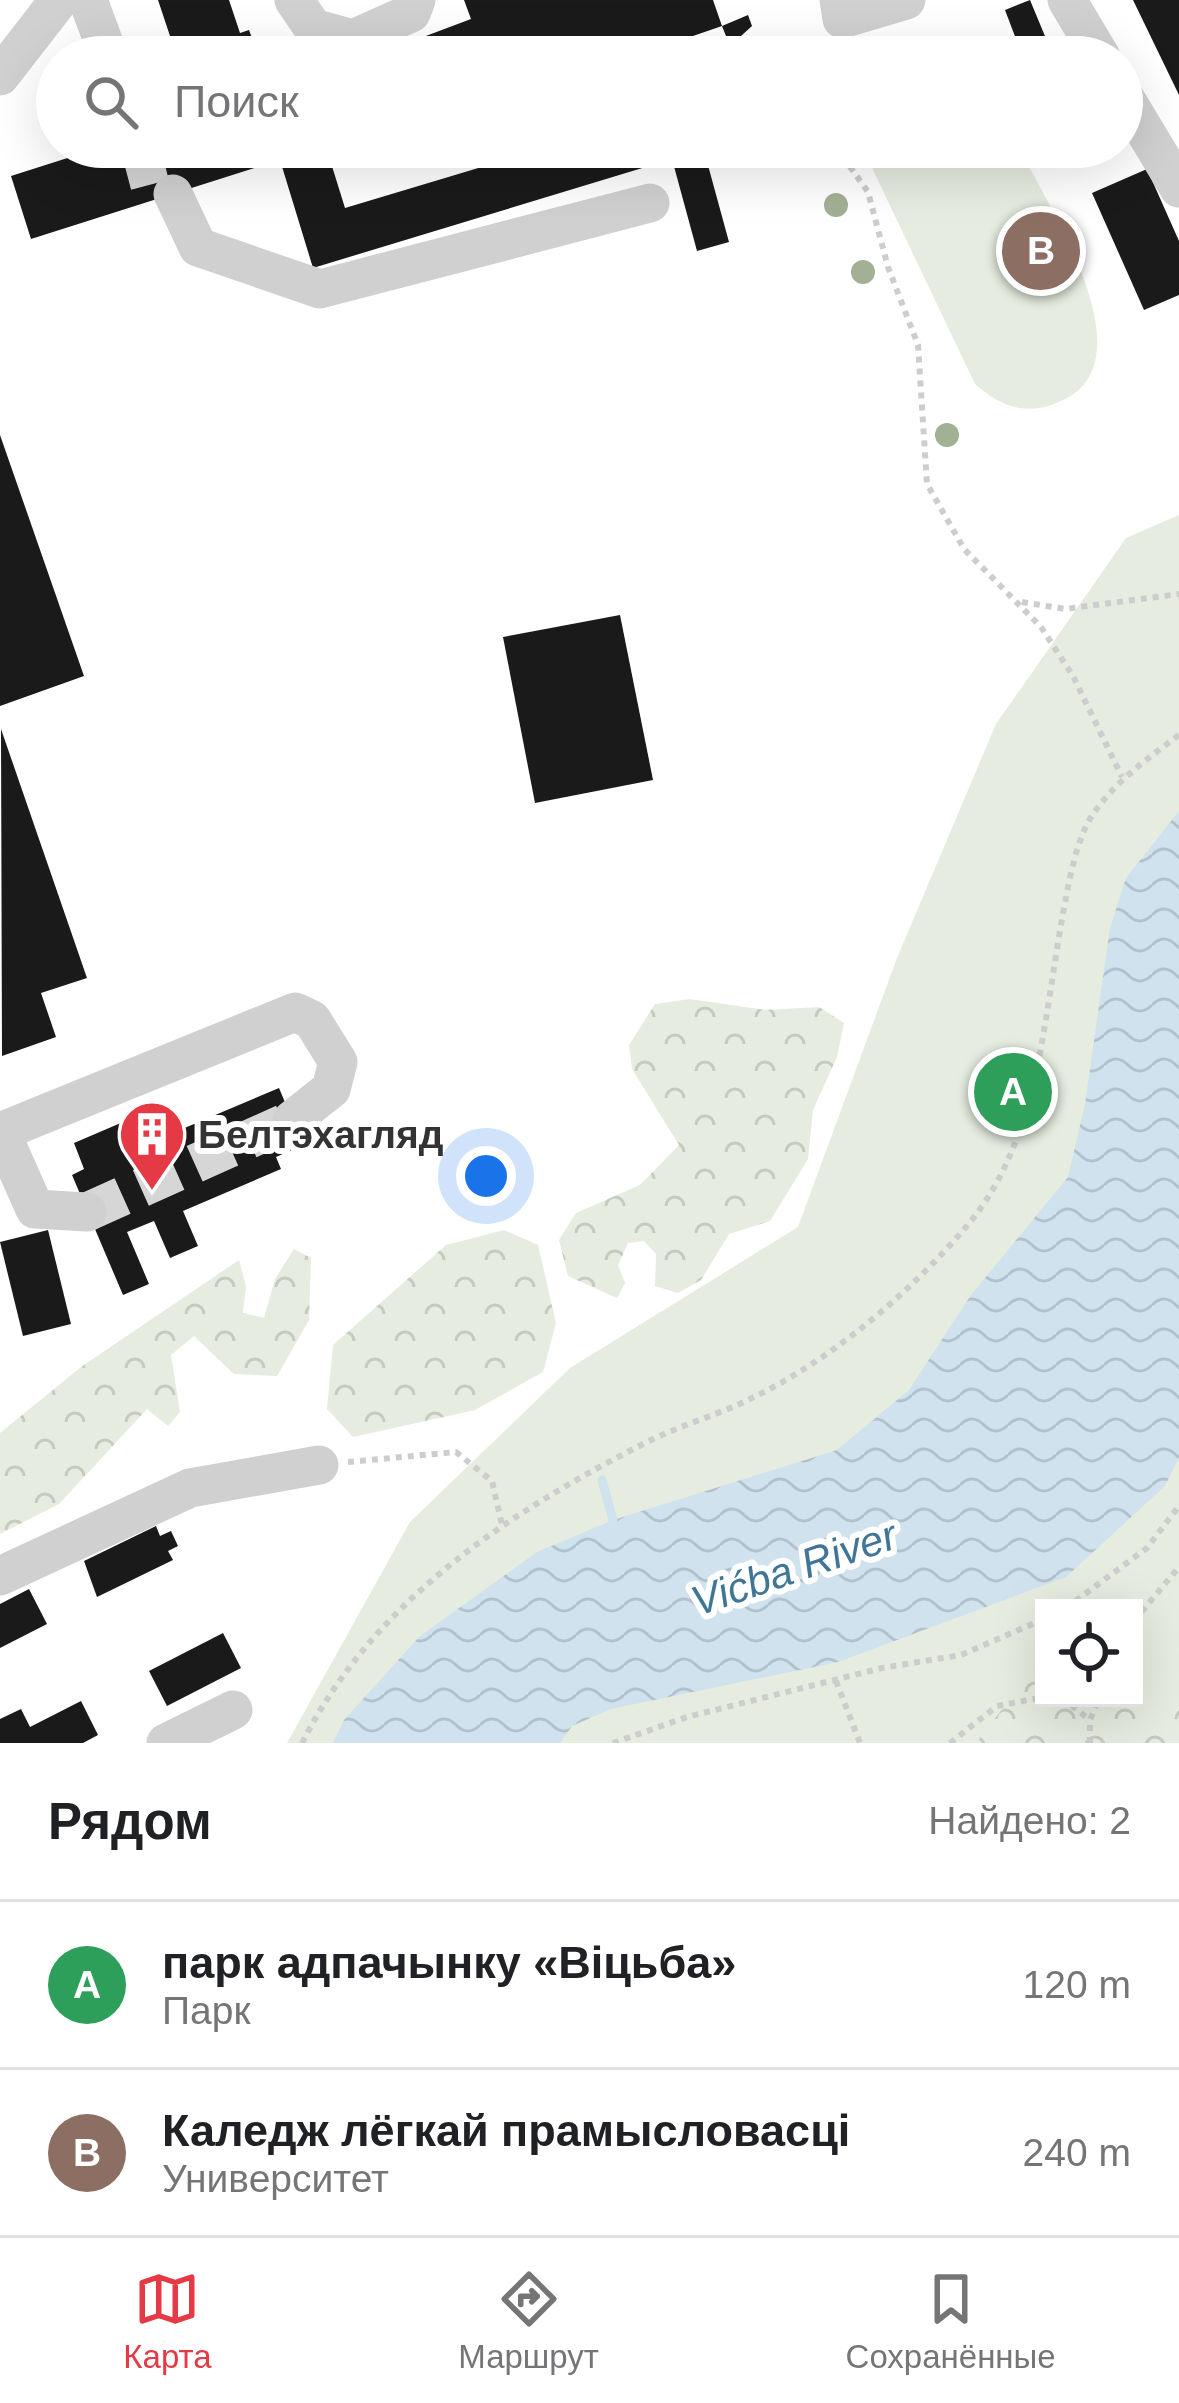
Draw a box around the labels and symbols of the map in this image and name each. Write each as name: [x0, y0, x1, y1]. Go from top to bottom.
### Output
pin: B: [1002, 206, 1080, 296]
pin: A: [974, 1047, 1052, 1137]
building icon: Белтэхагляд: [117, 1099, 187, 1193]
place label: Белтэхагляд: [198, 1113, 444, 1156]
your location: [456, 1146, 516, 1206]
water label: Vićba River: [685, 1510, 905, 1625]

